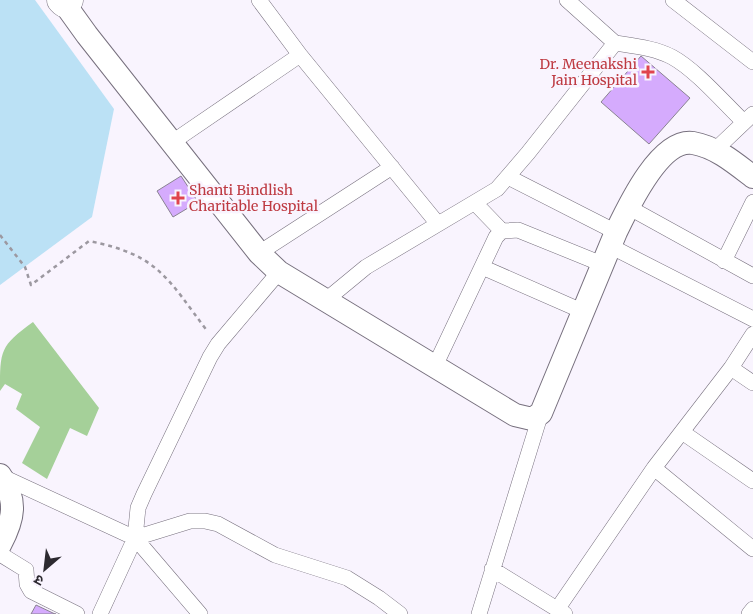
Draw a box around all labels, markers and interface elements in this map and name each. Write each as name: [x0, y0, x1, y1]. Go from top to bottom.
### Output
place label: Dr. Meenakshi Jain Hospital: [539, 55, 638, 89]
marker: Dr. Meenakshi Jain Hospital: [641, 65, 655, 79]
place label: Shanti Bindlish Charitable Hospital: [189, 181, 319, 215]
marker: Shanti Bindlish Charitable Hospital: [171, 191, 185, 205]
north arrow: [20, 544, 70, 594]
text: उ: [30, 570, 47, 590]

